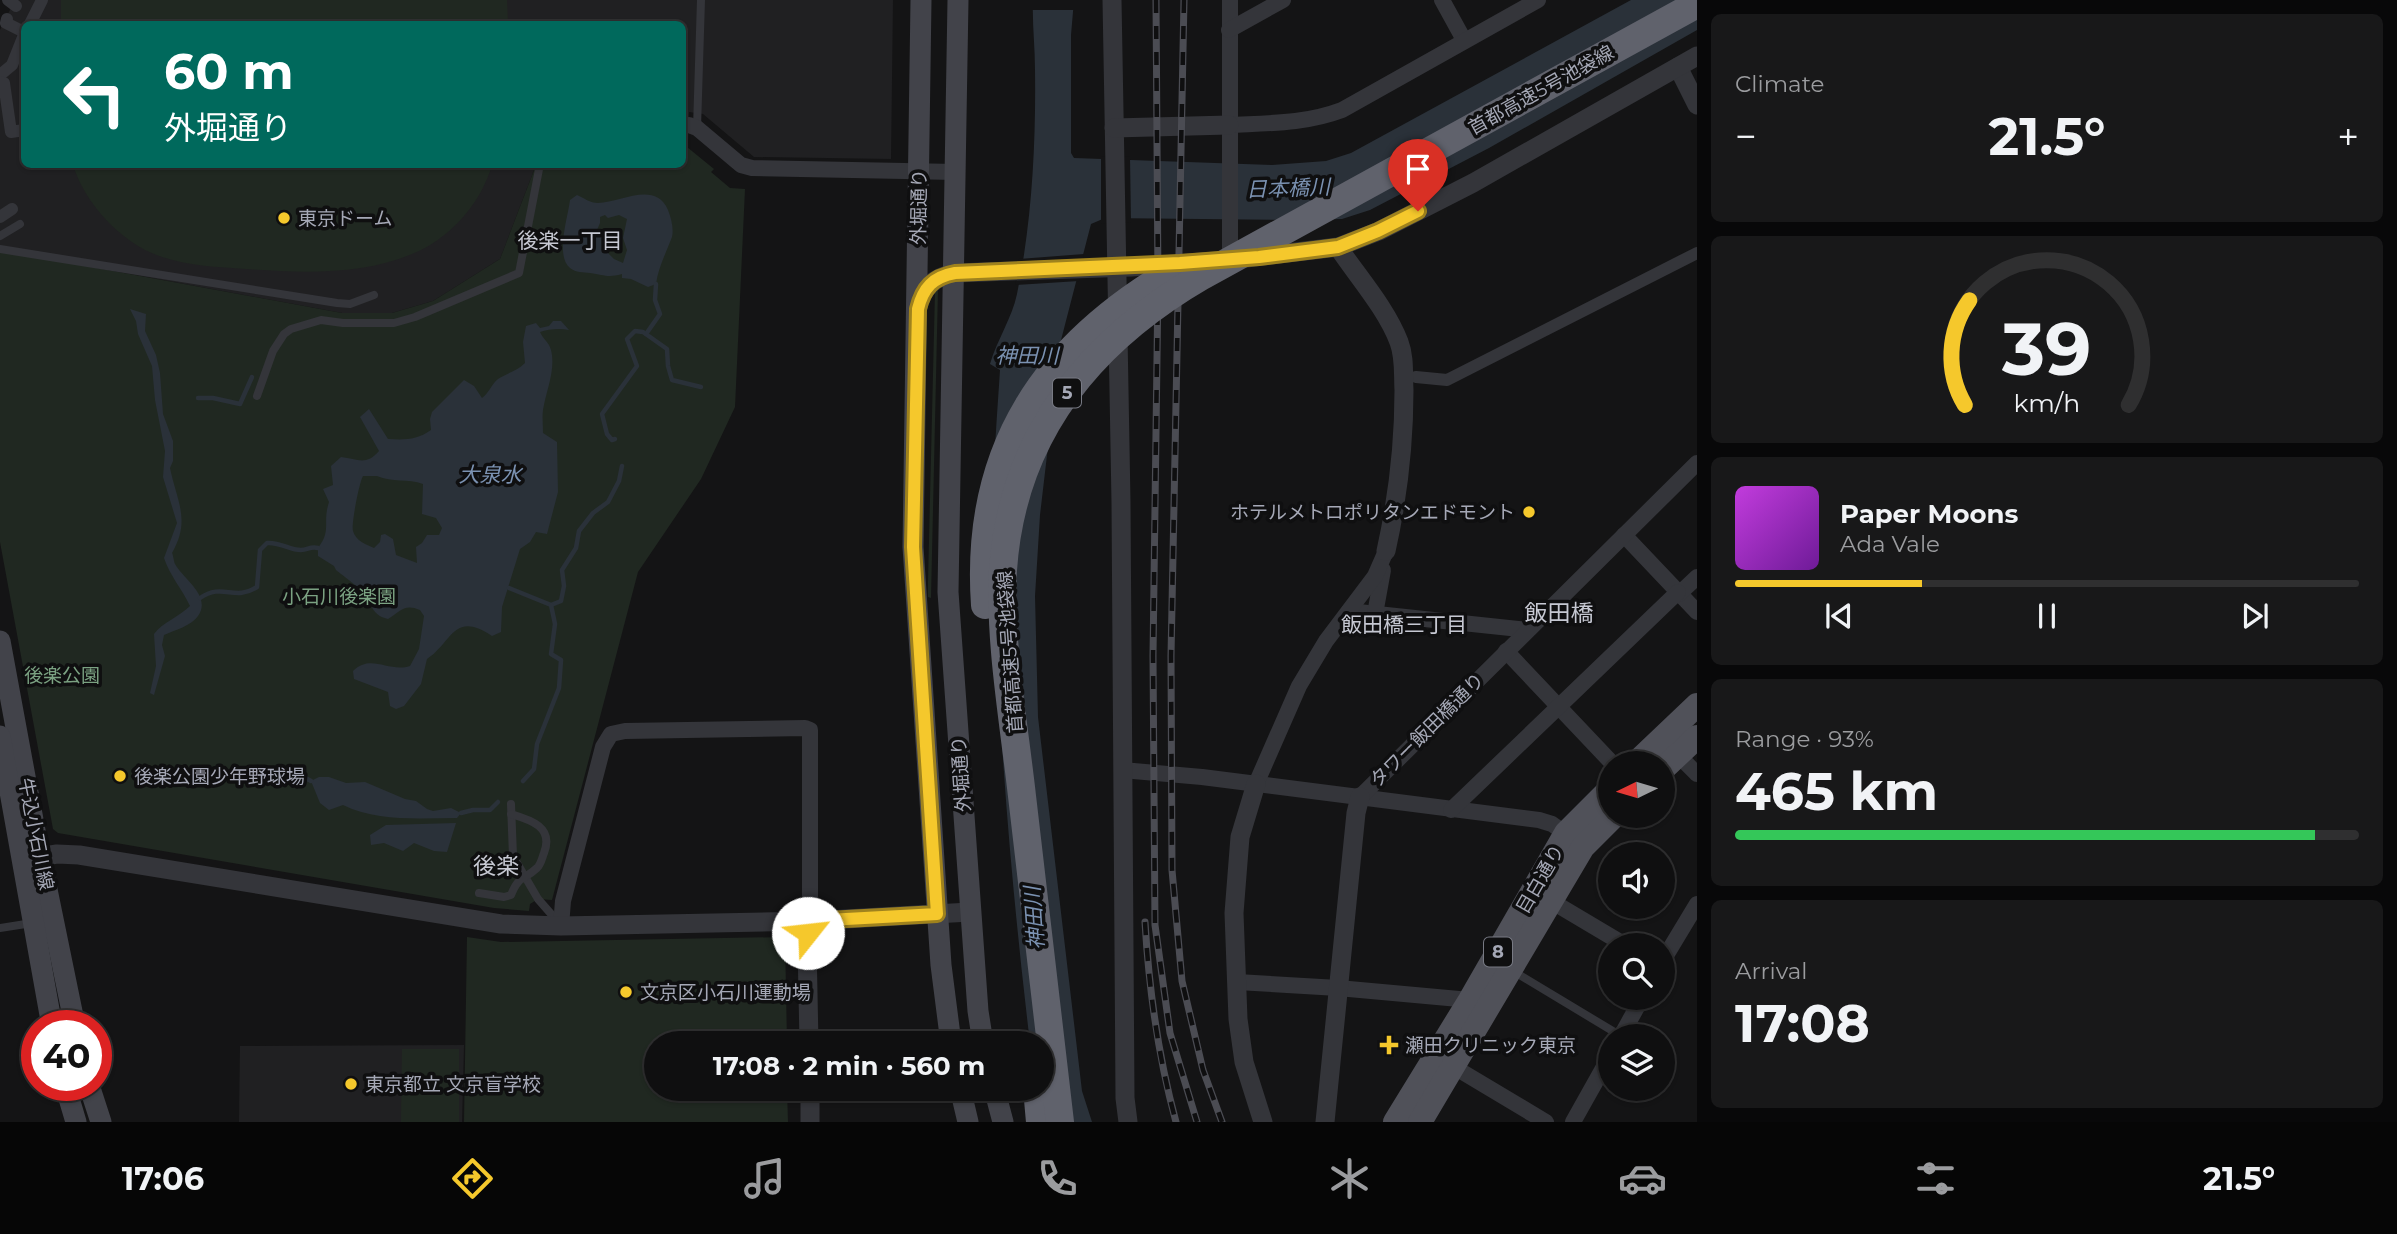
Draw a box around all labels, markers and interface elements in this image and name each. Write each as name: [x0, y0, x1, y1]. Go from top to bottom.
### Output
street label: 首都高速5号池袋線: [1464, 40, 1618, 140]
text: 60 m: [164, 42, 294, 101]
icon: left: [49, 49, 140, 140]
text: Climate: [1735, 70, 1824, 98]
text: 21.5°: [1988, 105, 2106, 168]
text: 外堀通り: [164, 108, 292, 147]
text: −: [1735, 113, 1757, 160]
text: +: [2337, 113, 2359, 160]
pin: [1388, 139, 1448, 211]
icon: arrive: [1399, 150, 1437, 188]
street label: 外堀通り: [907, 169, 931, 245]
water label: 日本橋川: [1246, 174, 1332, 202]
place label: 東京ドーム: [298, 207, 392, 230]
marker: 東京ドーム: [276, 210, 292, 226]
district label: 後楽一丁目: [518, 228, 623, 253]
text: 39: [2001, 306, 2092, 394]
water label: 神田川: [996, 343, 1060, 368]
road number: 5: [1053, 379, 1081, 408]
text: km/h: [2014, 388, 2080, 418]
water label: 大泉水: [459, 462, 523, 487]
text: Paper Moons: [1840, 498, 2018, 530]
place label: ホテルメトロポリタンエドモント: [1230, 501, 1515, 524]
marker: ホテルメトロポリタンエドモント: [1521, 504, 1537, 520]
text: Ada Vale: [1840, 530, 1940, 558]
street label: 首都高速5号池袋線: [993, 570, 1027, 734]
park label: 小石川後楽園: [282, 585, 396, 608]
icon: previous: [1820, 597, 1858, 635]
icon: pause: [2028, 597, 2066, 635]
icon: next: [2236, 597, 2274, 635]
district label: 飯田橋: [1525, 599, 1594, 627]
district label: 飯田橋三丁目: [1341, 612, 1467, 637]
park label: 後楽公園: [24, 664, 100, 687]
street label: タワー飯田橋通り: [1365, 668, 1489, 792]
text: Range · 93%: [1735, 725, 1874, 753]
street label: 外堀通り: [947, 735, 975, 813]
north arrow: [1598, 751, 1675, 828]
map controls: [1598, 751, 1675, 1101]
text: 465 km: [1735, 760, 1938, 823]
place label: 後楽公園少年野球場: [134, 765, 305, 788]
marker: 後楽公園少年野球場: [112, 768, 128, 784]
street label: 牛込小石川線: [14, 776, 58, 892]
street label: 目白通り: [1511, 840, 1569, 918]
button: sound: [1598, 842, 1675, 919]
district label: 後楽: [473, 852, 519, 880]
water label: 神田川: [1019, 884, 1049, 950]
position arrow: [771, 896, 845, 970]
button: search: [1598, 933, 1675, 1010]
road number: 8: [1484, 937, 1512, 967]
text: Arrival: [1735, 957, 1808, 985]
place label: 文京区小石川運動場: [640, 981, 811, 1004]
marker: 文京区小石川運動場: [618, 984, 634, 1000]
text: 17:08: [1735, 992, 1870, 1055]
speed limit sign: 40: [21, 1010, 112, 1101]
button: layers: [1598, 1024, 1675, 1101]
place label: 瀬田クリニック東京: [1405, 1034, 1576, 1057]
marker: 瀬田クリニック東京: [1379, 1035, 1399, 1055]
text: 17:08 · 2 min · 560 m: [713, 1050, 985, 1082]
place label: 東京都立 文京盲学校: [365, 1073, 541, 1096]
marker: 東京都立 文京盲学校: [343, 1076, 359, 1092]
icon: directions: [448, 1154, 497, 1203]
icon: music: [740, 1154, 789, 1203]
icon: phone: [1033, 1154, 1082, 1203]
icon: climate: [1325, 1154, 1374, 1203]
icon: car: [1618, 1154, 1667, 1203]
icon: filters: [1911, 1154, 1960, 1203]
text: 17:06: [122, 1159, 204, 1198]
text: 21.5°: [2203, 1159, 2275, 1198]

